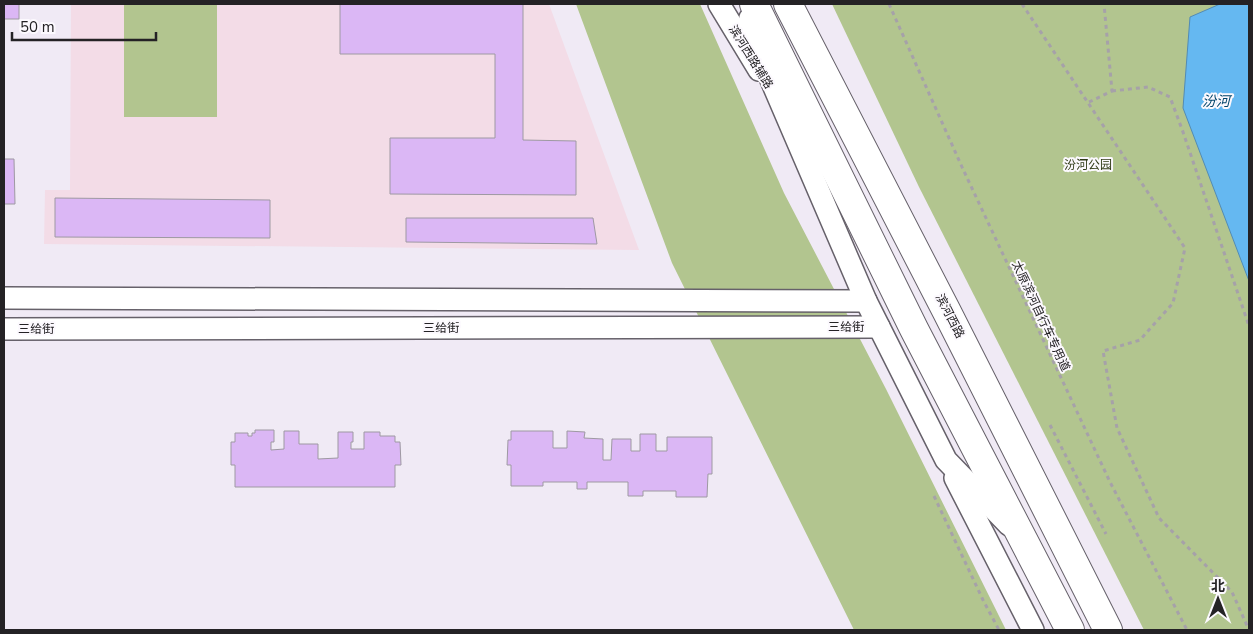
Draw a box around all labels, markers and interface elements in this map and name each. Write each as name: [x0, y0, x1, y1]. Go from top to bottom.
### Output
scale bar: [12, 10, 156, 42]
text: 50 m: [20, 17, 55, 37]
street label: 滨河西路辅路: [725, 22, 777, 92]
water label: 汾河: [1202, 92, 1233, 111]
park label: 汾河公园: [1064, 157, 1112, 173]
street label: 太原滨河自行车专用道: [1008, 258, 1074, 374]
street label: 滨河西路: [932, 291, 968, 341]
street label: 三给街: [828, 319, 864, 335]
street label: 三给街: [423, 320, 459, 336]
street label: 三给街: [18, 321, 54, 337]
north arrow: [1193, 574, 1243, 624]
text: 北: [1211, 577, 1225, 596]

